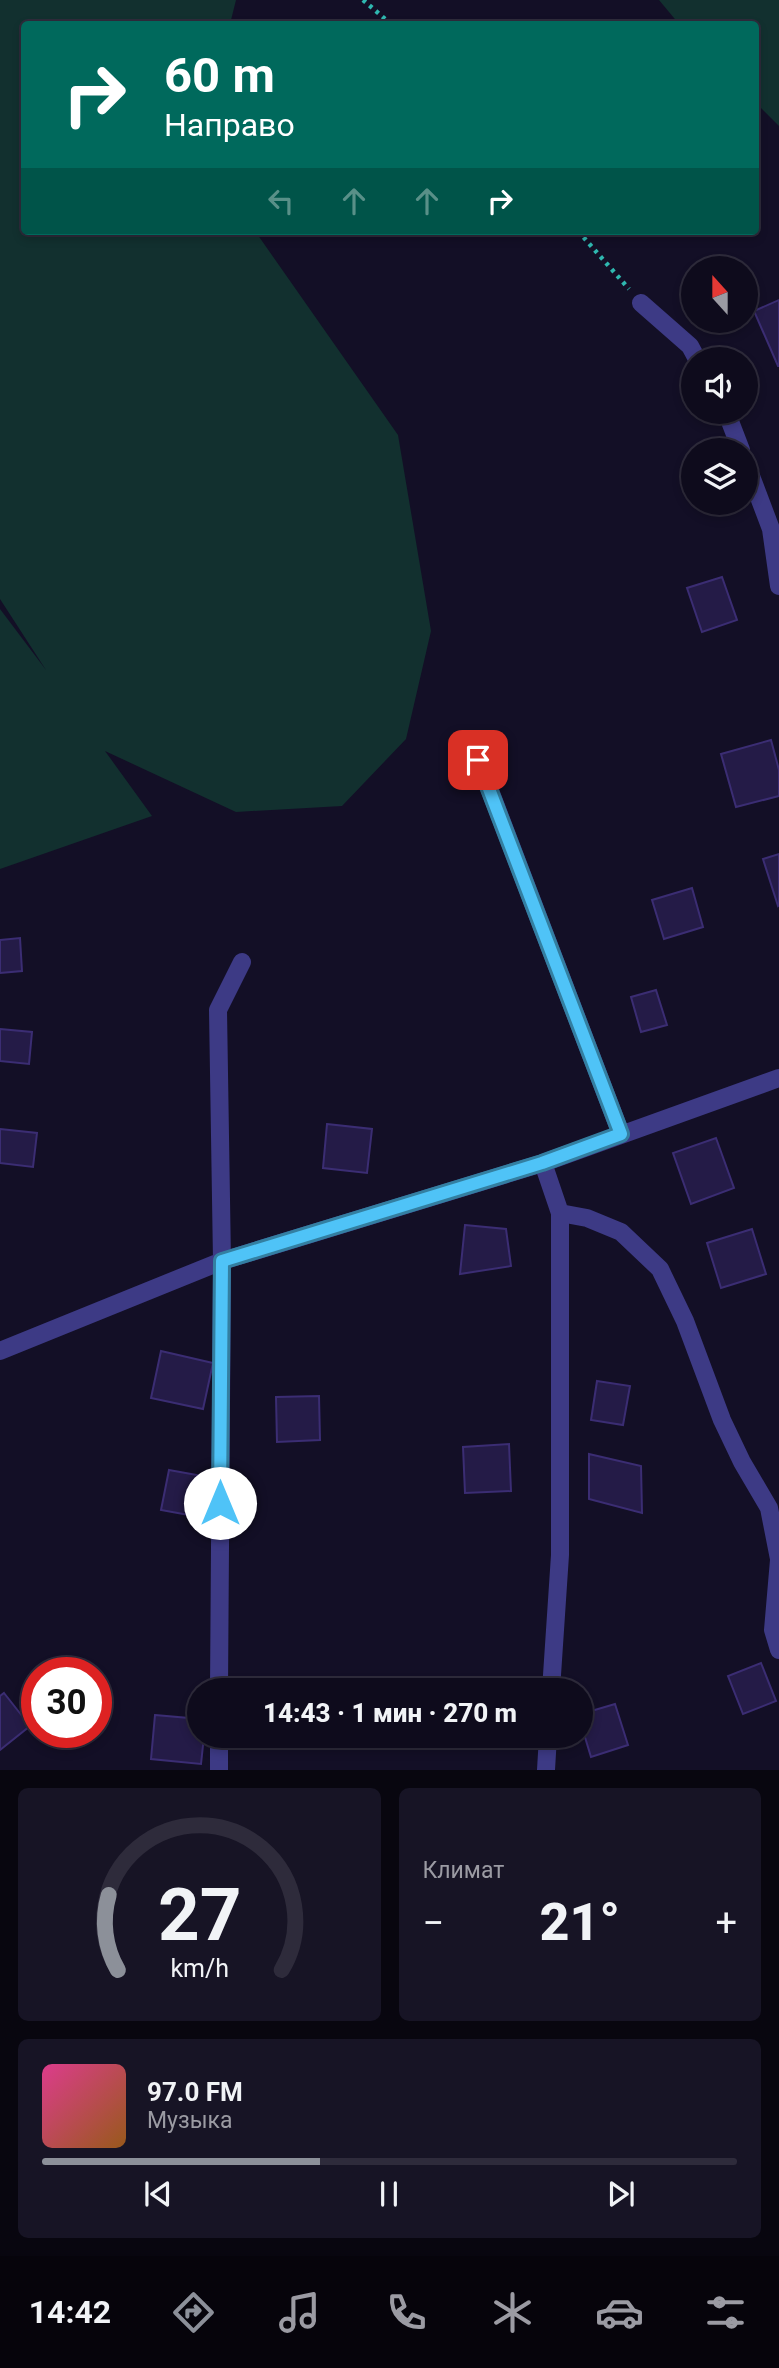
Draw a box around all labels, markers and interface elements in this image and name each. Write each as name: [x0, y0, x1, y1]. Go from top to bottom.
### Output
text: 60 m: [164, 47, 275, 104]
icon: right: [49, 49, 140, 140]
text: Направо: [164, 106, 295, 144]
icon: left: [262, 182, 300, 220]
icon: ahead: [335, 182, 373, 220]
icon: ahead: [408, 182, 446, 220]
icon: right: [481, 182, 519, 220]
north arrow: [681, 256, 758, 332]
map controls: [681, 256, 758, 515]
button: sound: [681, 347, 758, 424]
button: layers: [681, 438, 758, 515]
pin: [448, 730, 508, 790]
icon: arrive: [459, 741, 497, 779]
position arrow: [183, 1466, 257, 1540]
speed limit sign: 30: [21, 1657, 112, 1748]
text: 14:43 · 1 мин · 270 m: [263, 1698, 517, 1728]
text: Климат: [423, 1857, 504, 1884]
text: 27: [157, 1873, 241, 1959]
text: 21°: [540, 1892, 620, 1953]
text: −: [423, 1901, 444, 1945]
text: +: [715, 1901, 737, 1945]
text: km/h: [170, 1954, 229, 1983]
text: 97.0 FM: [147, 2077, 243, 2107]
text: Музыка: [147, 2107, 232, 2134]
icon: previous: [139, 2175, 177, 2213]
icon: pause: [370, 2175, 408, 2213]
icon: next: [602, 2175, 640, 2213]
icon: directions: [169, 2288, 218, 2337]
icon: music: [275, 2288, 324, 2337]
icon: phone: [382, 2288, 431, 2337]
icon: climate: [488, 2288, 537, 2337]
icon: car: [595, 2288, 644, 2337]
icon: filters: [701, 2288, 750, 2337]
text: 14:42: [29, 2293, 111, 2331]

